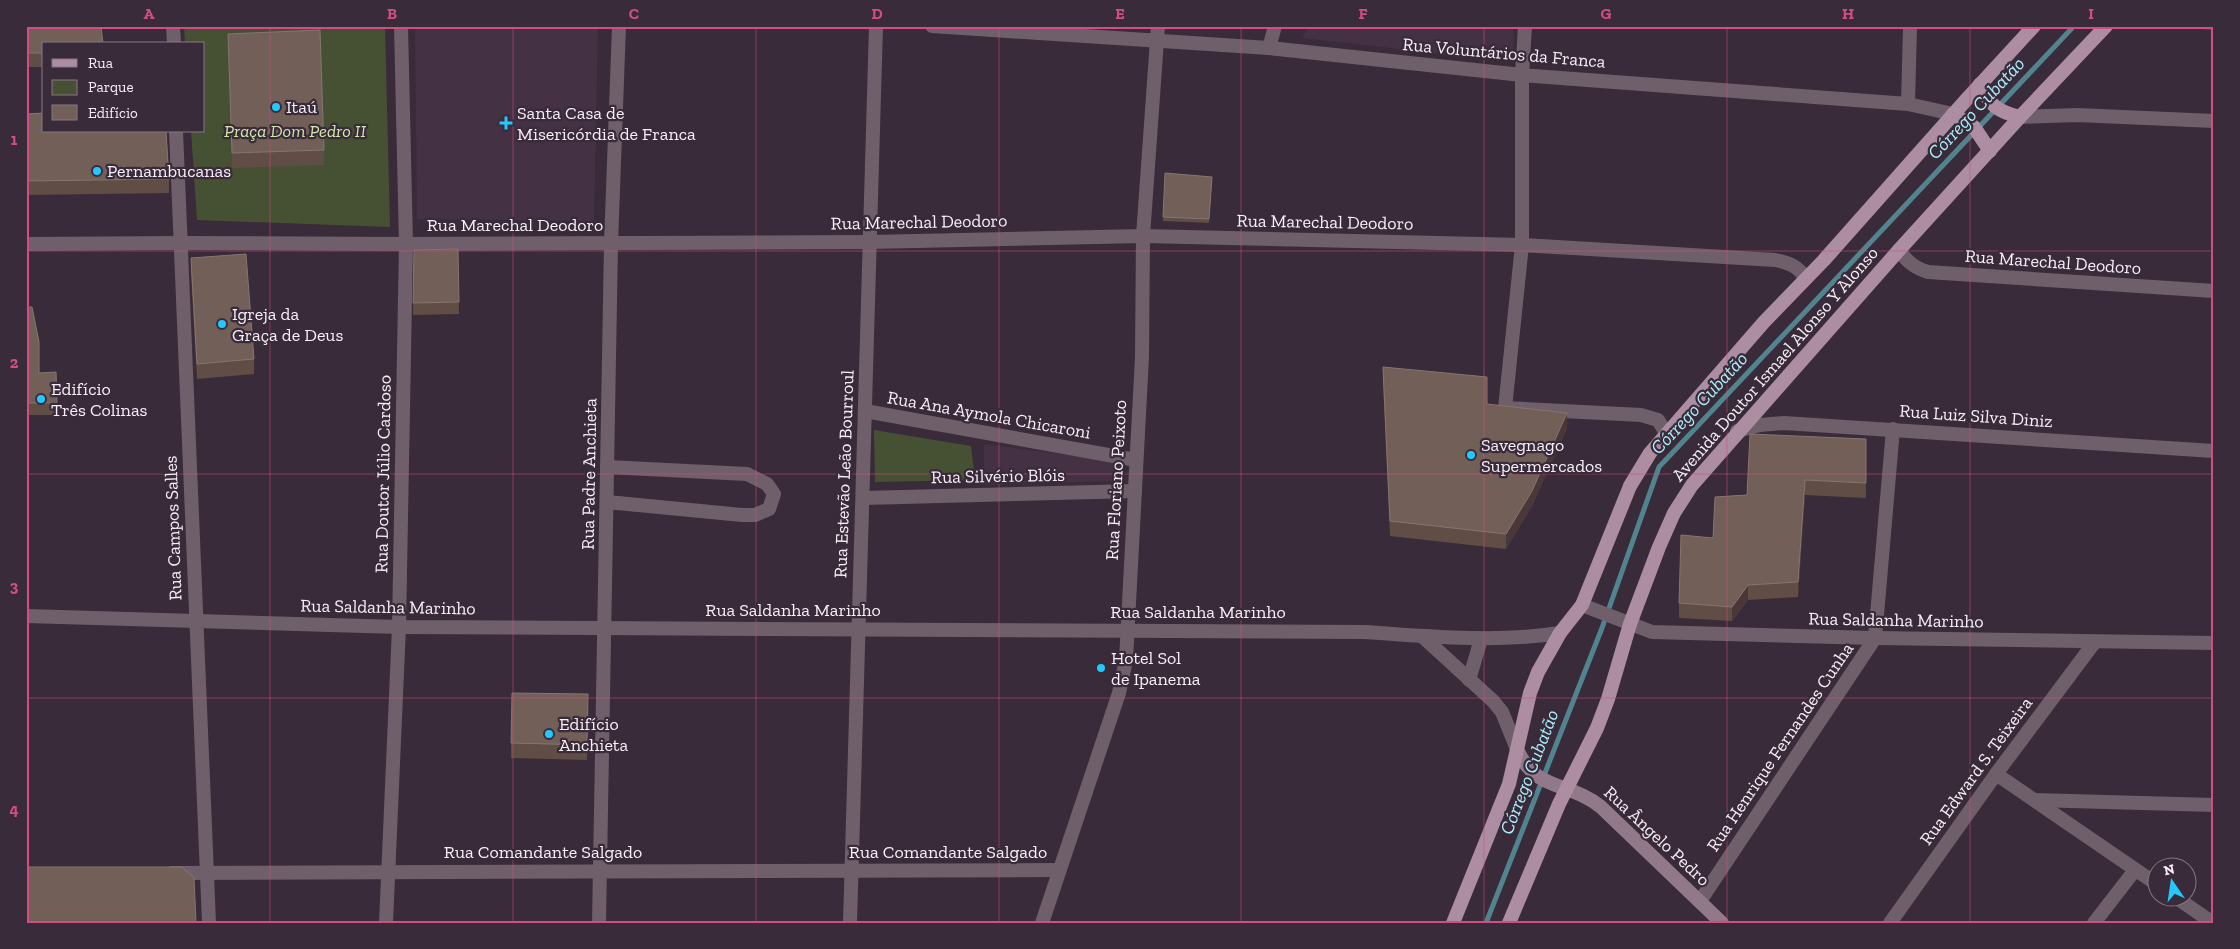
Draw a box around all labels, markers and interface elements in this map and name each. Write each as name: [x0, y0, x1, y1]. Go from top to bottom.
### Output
text: A: [144, 4, 155, 23]
text: B: [387, 4, 397, 23]
text: C: [629, 4, 639, 23]
text: D: [871, 4, 883, 23]
text: E: [1115, 4, 1125, 23]
text: F: [1358, 4, 1368, 23]
text: G: [1601, 4, 1612, 23]
text: H: [1842, 4, 1854, 23]
text: I: [2088, 4, 2094, 23]
street label: Rua Voluntários da Franca: [1402, 33, 1607, 73]
legend: [42, 42, 205, 132]
water label: Córrego Cubatão: [1923, 52, 2029, 164]
text: Rua: [88, 54, 113, 72]
text: Parque: [88, 78, 134, 96]
place label: Itaú: [286, 96, 317, 118]
marker: Itaú: [270, 101, 282, 113]
place label: Santa Casa de Misericórdia de Franca: [517, 102, 696, 145]
text: Edifício: [88, 104, 138, 122]
marker: Santa Casa de Misericórdia de Franca: [499, 116, 513, 130]
park label: Praça Dom Pedro II: [224, 120, 366, 142]
text: 1: [11, 130, 18, 149]
place label: Pernambucanas: [107, 160, 231, 182]
marker: Pernambucanas: [91, 165, 103, 177]
street label: Rua Marechal Deodoro: [830, 209, 1008, 235]
street label: Rua Marechal Deodoro: [1236, 209, 1414, 235]
street label: Rua Marechal Deodoro: [427, 214, 603, 236]
street label: Avenida Doutor Ismael Alonso Y Alonso: [1667, 242, 1883, 486]
street label: Rua Marechal Deodoro: [1964, 245, 2142, 279]
place label: Igreja da Graça de Deus: [232, 303, 343, 346]
marker: Igreja da Graça de Deus: [216, 318, 228, 330]
water label: Córrego Cubatão: [1646, 347, 1752, 459]
text: 2: [10, 353, 19, 372]
street label: Rua Estevão Leão Bourroul: [829, 369, 859, 578]
street label: Rua Doutor Júlio Cardoso: [370, 375, 396, 573]
place label: Edifício Três Colinas: [51, 378, 148, 421]
street label: Rua Ana Aymola Chicaroni: [886, 386, 1092, 444]
marker: Edifício Três Colinas: [35, 393, 47, 405]
street label: Rua Padre Anchieta: [577, 398, 601, 550]
street label: Rua Floriano Peixoto: [1101, 399, 1131, 561]
street label: Rua Luiz Silva Diniz: [1899, 400, 2053, 432]
place label: Savegnago Supermercados: [1481, 434, 1602, 477]
marker: Savegnago Supermercados: [1465, 449, 1477, 461]
street label: Rua Campos Salles: [159, 455, 187, 601]
street label: Rua Silvério Blóis: [931, 464, 1065, 488]
text: 3: [10, 577, 19, 596]
street label: Rua Saldanha Marinho: [300, 594, 476, 620]
street label: Rua Saldanha Marinho: [705, 599, 881, 621]
street label: Rua Saldanha Marinho: [1110, 601, 1286, 623]
street label: Rua Saldanha Marinho: [1808, 607, 1984, 633]
street label: Rua Henrique Fernandes Cunha: [1702, 638, 1858, 856]
place label: Hotel Sol de Ipanema: [1111, 647, 1201, 690]
marker: Hotel Sol de Ipanema: [1095, 662, 1107, 674]
street label: Rua Edward S. Teixeira: [1915, 692, 2037, 849]
water label: Córrego Cubatão: [1495, 706, 1563, 838]
place label: Edifício Anchieta: [559, 713, 629, 756]
marker: Edifício Anchieta: [543, 728, 555, 740]
street label: Rua Ângelo Pedro: [1599, 781, 1715, 891]
text: 4: [9, 800, 19, 819]
street label: Rua Comandante Salgado: [444, 841, 642, 863]
street label: Rua Comandante Salgado: [849, 841, 1047, 863]
north arrow: [2148, 856, 2198, 906]
text: N: [2162, 860, 2177, 879]

